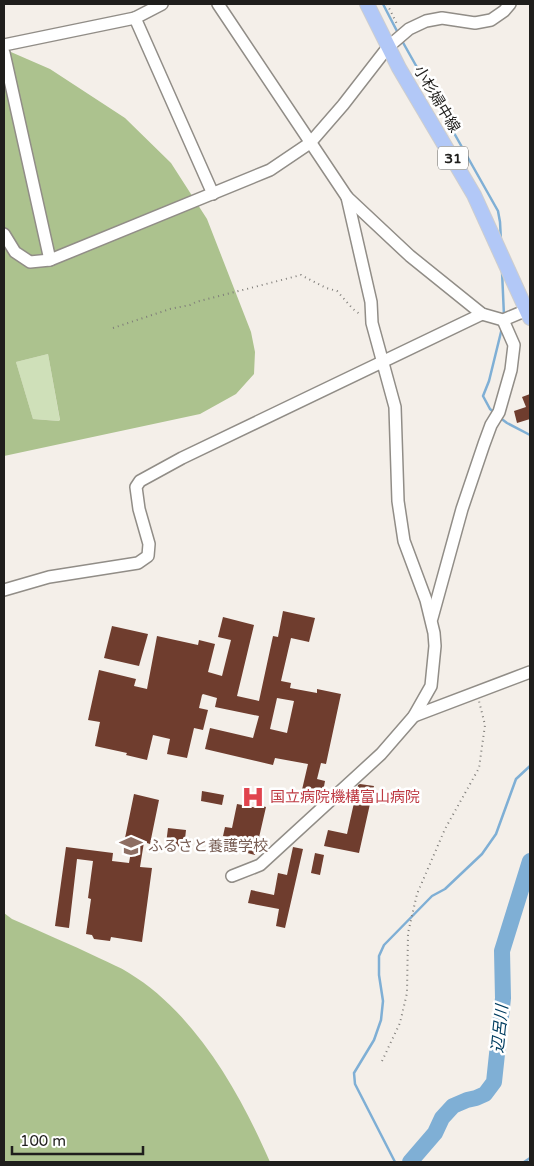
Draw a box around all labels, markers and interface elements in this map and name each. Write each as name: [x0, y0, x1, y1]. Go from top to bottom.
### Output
street label: 小杉婦中線: [410, 62, 464, 136]
road number: 31: [438, 146, 468, 170]
hospital icon: 国立病院機構富山病院: [240, 784, 266, 810]
place label: 国立病院機構富山病院: [270, 788, 420, 806]
school or university icon: ふるさと養護学校: [118, 833, 144, 859]
place label: ふるさと養護学校: [148, 837, 268, 855]
water label: 辺呂川: [488, 1002, 513, 1054]
scale bar: [12, 1124, 144, 1156]
text: 100 m: [20, 1132, 66, 1150]

